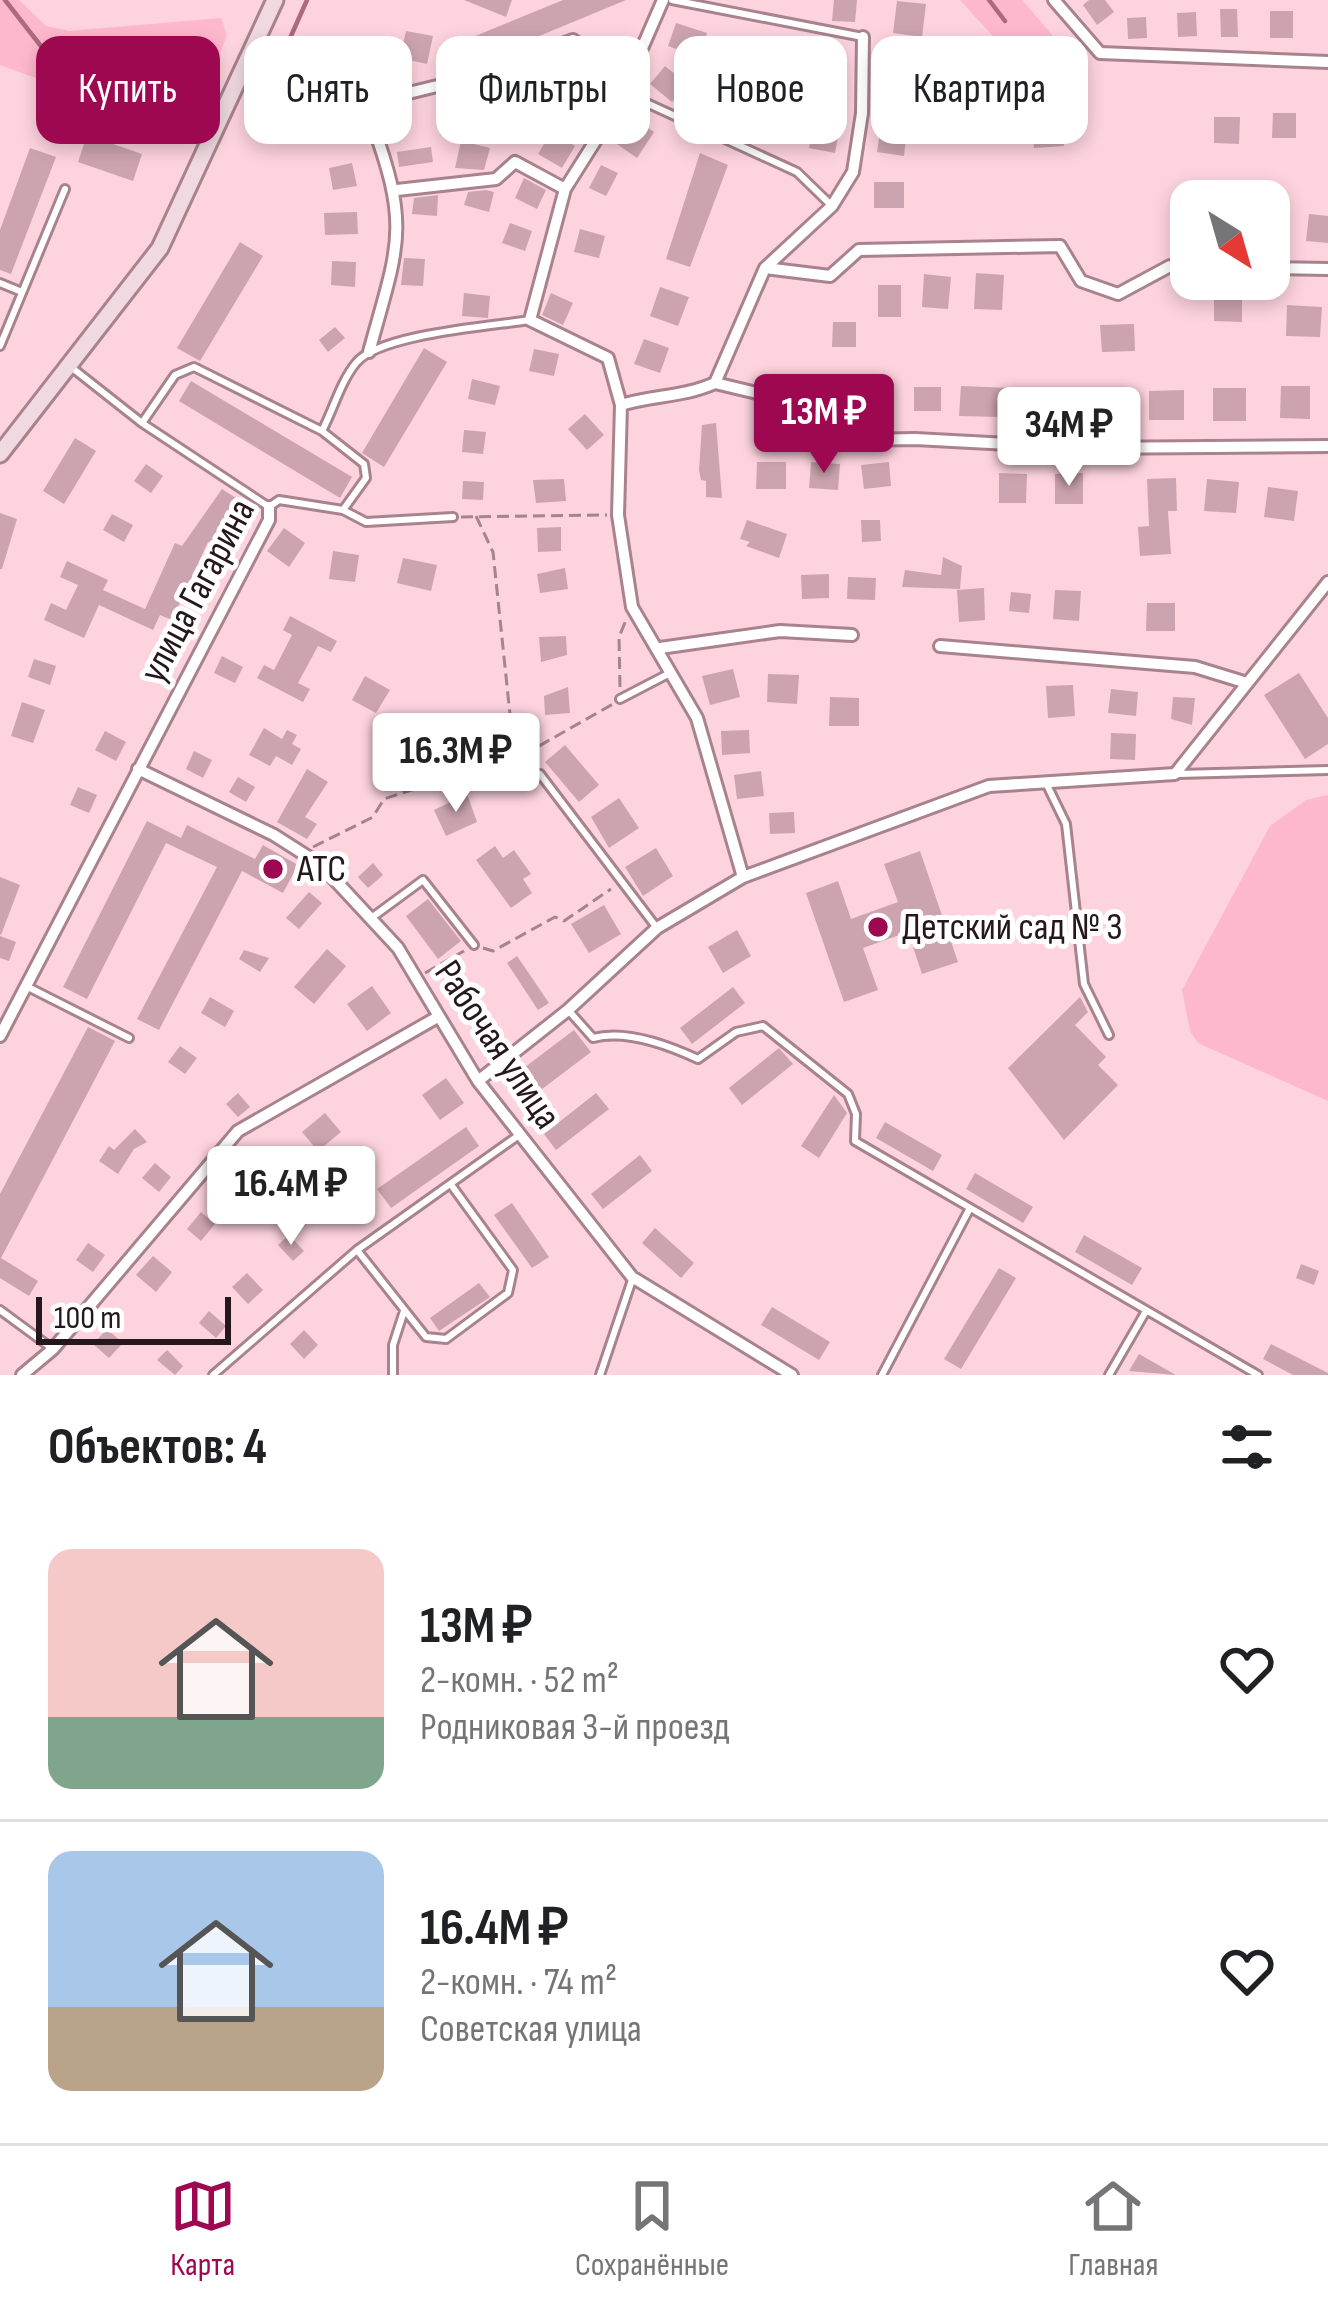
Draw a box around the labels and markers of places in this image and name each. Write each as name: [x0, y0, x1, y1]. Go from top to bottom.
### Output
pin: 13M ₽: [740, 374, 908, 476]
pin: 34M ₽: [985, 387, 1153, 489]
pin: 16.3M ₽: [345, 713, 567, 815]
place label: АТС: [296, 846, 346, 893]
marker: АТС: [260, 856, 286, 882]
place label: Детский сад № 3: [902, 904, 1123, 951]
marker: Детский сад № 3: [865, 914, 891, 940]
pin: 16.4M ₽: [180, 1146, 402, 1248]

